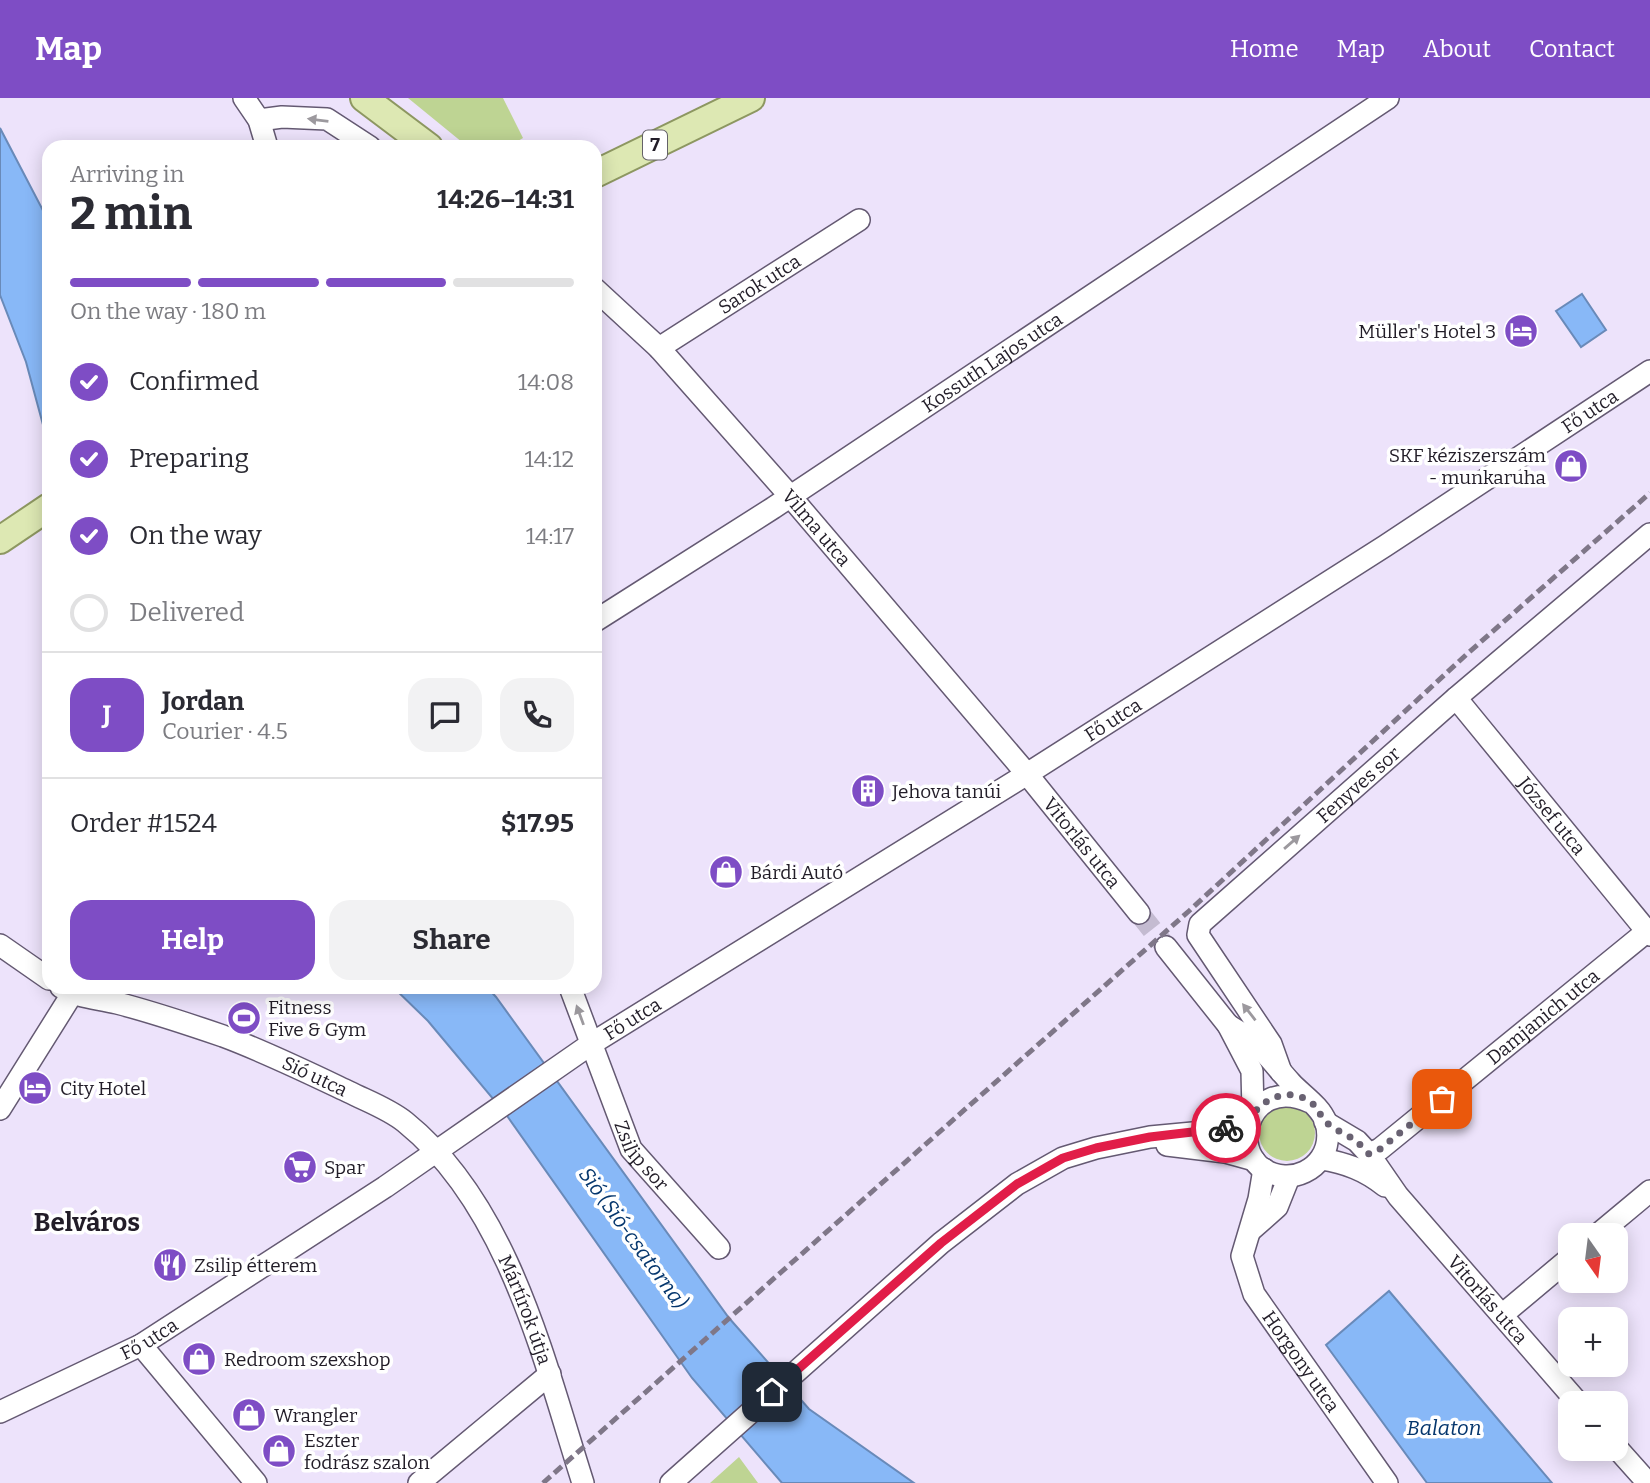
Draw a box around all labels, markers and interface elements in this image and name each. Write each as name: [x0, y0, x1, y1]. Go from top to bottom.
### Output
text: Map: [35, 29, 102, 69]
text: Home: [1230, 35, 1299, 63]
text: Map: [1337, 35, 1385, 63]
text: About: [1423, 35, 1491, 63]
text: Contact: [1529, 35, 1615, 63]
one-way arrow: [307, 114, 329, 125]
road number: 7: [643, 130, 667, 160]
text: Arriving in: [70, 160, 184, 188]
text: 14:26–14:31: [437, 184, 574, 215]
text: 2 min: [70, 186, 192, 241]
street label: Sarok utca: [714, 249, 805, 319]
text: On the way · 180 m: [70, 297, 266, 325]
street label: Kossuth Lajos utca: [917, 307, 1067, 417]
hotel icon: Müller's Hotel 3: [1502, 312, 1540, 350]
place label: Müller's Hotel 3: [1358, 320, 1496, 343]
icon: check: [70, 363, 108, 401]
text: Confirmed: [129, 366, 259, 397]
text: 14:08: [518, 368, 574, 396]
street label: Fő utca: [1557, 384, 1623, 438]
icon: check: [70, 440, 108, 478]
text: Preparing: [129, 443, 249, 474]
place label: SKF kéziszerszám - munkaruha: [1389, 444, 1547, 489]
text: 14:12: [525, 445, 574, 473]
shop icon: SKF kéziszerszám - munkaruha: [1552, 447, 1590, 485]
street label: Vilma utca: [778, 484, 856, 571]
icon: check: [70, 517, 108, 555]
text: On the way: [129, 520, 262, 551]
text: 14:17: [526, 522, 574, 550]
text: Delivered: [129, 597, 244, 628]
button: chat: [408, 678, 482, 752]
button: phone: [500, 678, 574, 752]
text: Jordan: [162, 686, 244, 717]
street label: Fő utca: [1080, 693, 1146, 746]
text: J: [103, 700, 111, 731]
text: Courier · 4.5: [162, 717, 288, 745]
street label: Fenyves sor: [1312, 741, 1405, 827]
street label: József utca: [1513, 771, 1591, 860]
building icon: Jehova tanúi: [849, 772, 887, 810]
place label: Jehova tanúi: [891, 780, 1002, 803]
street label: Vitorlás utca: [1039, 792, 1126, 893]
text: Order #1524: [70, 808, 217, 839]
text: $17.95: [501, 808, 574, 839]
one-way arrow: [1283, 834, 1301, 850]
shop icon: Bárdi Autó: [707, 853, 745, 891]
place label: Bárdi Autó: [750, 861, 843, 884]
button: Help: [70, 900, 315, 980]
button: Share: [329, 900, 574, 980]
street label: Damjanich utca: [1482, 963, 1604, 1069]
street label: Fő utca: [599, 992, 665, 1045]
place label: Fitness Five & Gym: [268, 996, 366, 1041]
sports icon: Fitness Five & Gym: [225, 999, 263, 1037]
one-way arrow: [1242, 1004, 1257, 1022]
one-way arrow: [575, 1005, 586, 1026]
street label: Sió utca: [279, 1051, 352, 1101]
hotel icon: City Hotel: [16, 1069, 54, 1107]
pin: [1412, 1069, 1472, 1129]
place label: City Hotel: [60, 1077, 146, 1100]
icon: bag: [1423, 1080, 1461, 1118]
courier: [1191, 1093, 1261, 1163]
icon: bike: [1207, 1109, 1245, 1147]
street label: Zsilip sor: [610, 1117, 674, 1195]
supermarket icon: Spar: [281, 1148, 319, 1186]
place label: Spar: [324, 1156, 366, 1179]
water label: Sió (Sió-csatorna): [573, 1162, 693, 1314]
district label: Belváros: [34, 1207, 140, 1238]
north arrow: [1558, 1223, 1628, 1293]
map controls: [1558, 1223, 1628, 1461]
restaurant icon: Zsilip étterem: [151, 1246, 189, 1284]
street label: Vitorlás utca: [1443, 1250, 1533, 1349]
street label: Mártírok útja: [494, 1251, 557, 1368]
place label: Zsilip étterem: [194, 1254, 317, 1277]
street label: Horgony utca: [1258, 1306, 1345, 1417]
button: +: [1558, 1307, 1628, 1377]
street label: Fő utca: [117, 1313, 182, 1365]
shop icon: Redroom szexshop: [180, 1340, 218, 1378]
place label: Redroom szexshop: [224, 1348, 391, 1371]
pin: [742, 1362, 802, 1422]
icon: home: [753, 1373, 791, 1411]
button: −: [1558, 1391, 1628, 1461]
shop icon: Wrangler: [230, 1396, 268, 1434]
place label: Wrangler: [274, 1404, 358, 1427]
water label: Balaton: [1407, 1415, 1481, 1441]
place label: Eszter fodrász szalon: [304, 1429, 430, 1474]
shop icon: Eszter fodrász szalon: [260, 1432, 298, 1470]

